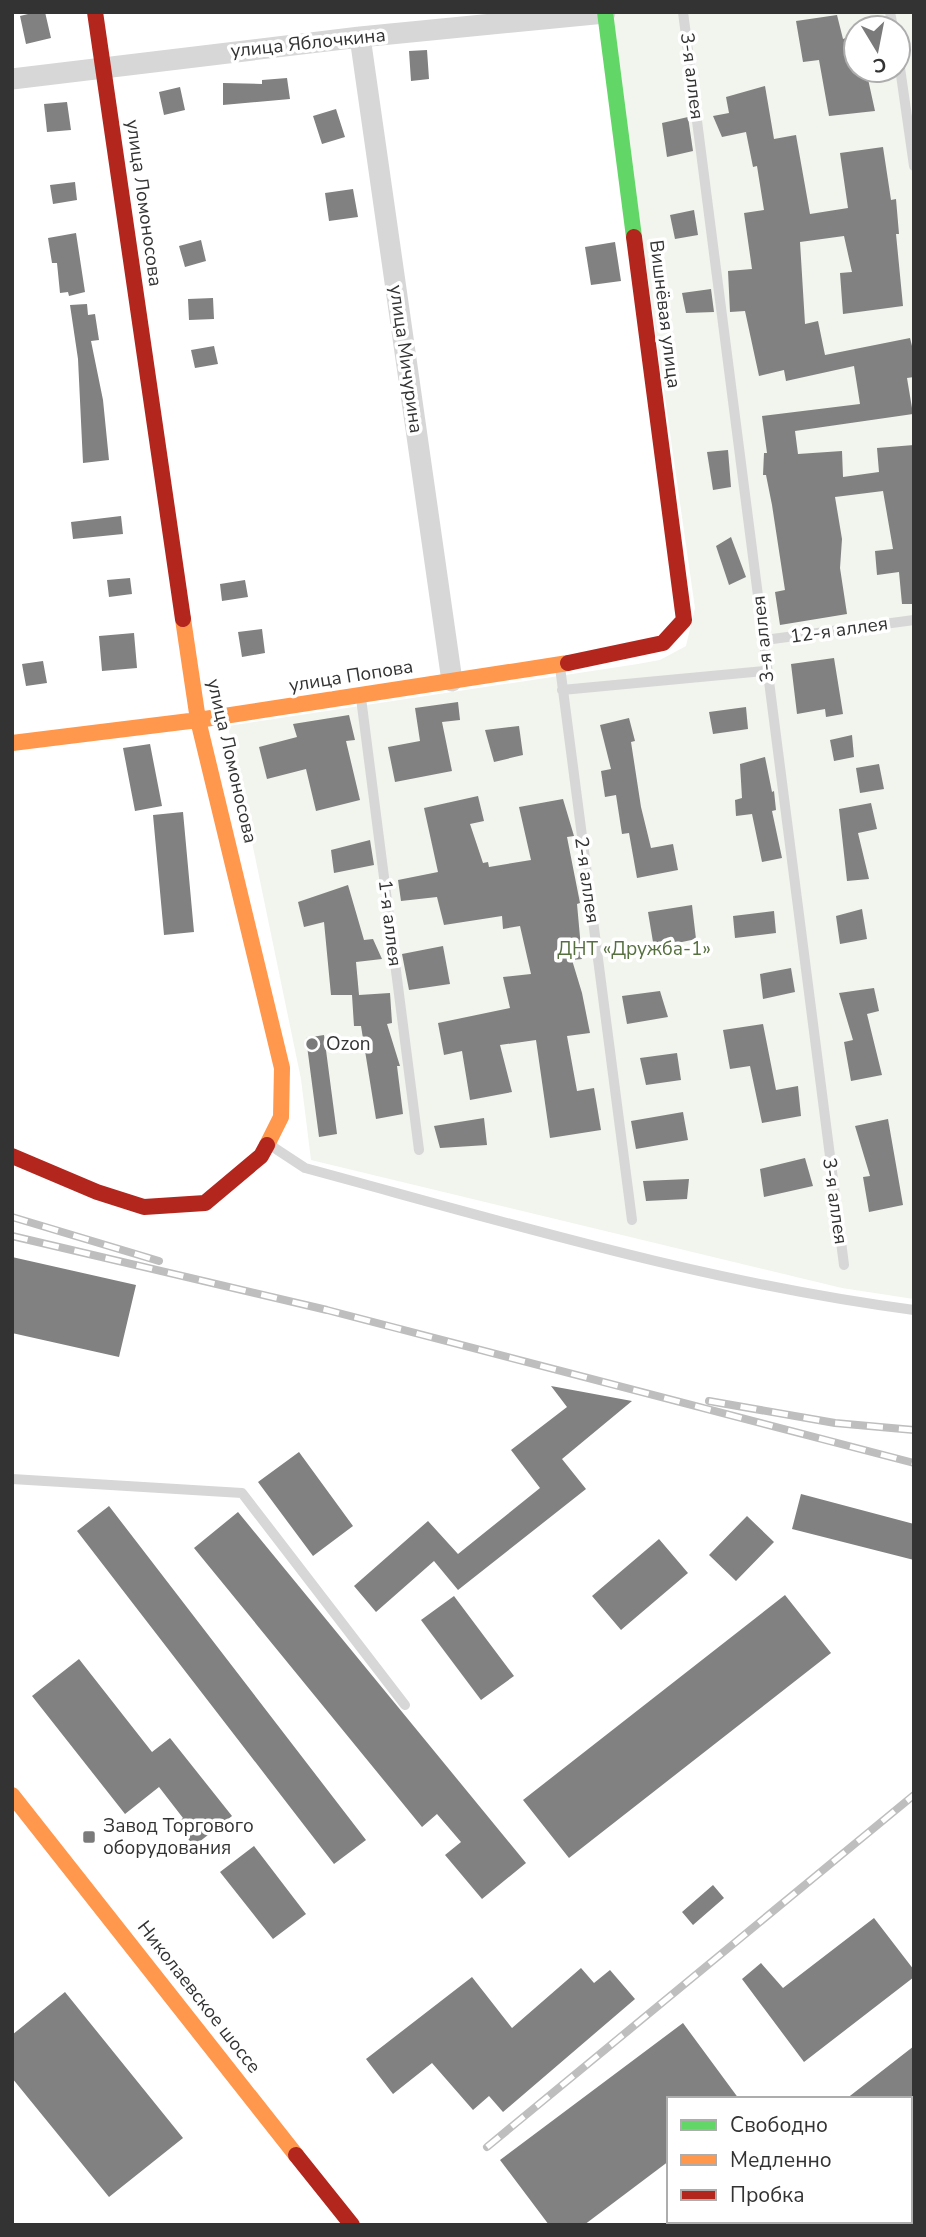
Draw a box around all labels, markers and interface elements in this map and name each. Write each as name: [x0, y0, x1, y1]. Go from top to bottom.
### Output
north arrow: [842, 14, 912, 84]
street label: улица Яблочкина: [229, 22, 387, 64]
street label: 3-я аллея: [674, 31, 710, 121]
text: С: [871, 51, 888, 79]
street label: улица Ломоносова: [119, 118, 169, 288]
street label: Вишнёвая улица: [643, 238, 687, 390]
street label: улица Мичурина: [383, 283, 429, 435]
street label: 3-я аллея: [746, 594, 780, 684]
street label: 12-я аллея: [788, 610, 890, 650]
street label: улица Попова: [287, 653, 415, 699]
street label: улица Ломоносова: [200, 676, 264, 846]
street label: 2-я аллея: [568, 835, 606, 925]
street label: 1-я аллея: [372, 878, 408, 968]
park label: ДНТ «Дружба-1»: [557, 936, 711, 962]
place label: Ozon: [326, 1031, 371, 1057]
marker: Ozon: [304, 1036, 320, 1052]
street label: 3-я аллея: [816, 1156, 854, 1246]
place label: Завод Торгового оборудования: [103, 1813, 254, 1861]
marker: Завод Торгового оборудования: [81, 1829, 97, 1845]
street label: Николаевское шоссе: [131, 1915, 267, 2079]
legend: [667, 2097, 912, 2223]
text: Свободно: [730, 2111, 828, 2139]
text: Медленно: [730, 2146, 832, 2174]
text: Пробка: [730, 2181, 804, 2209]

